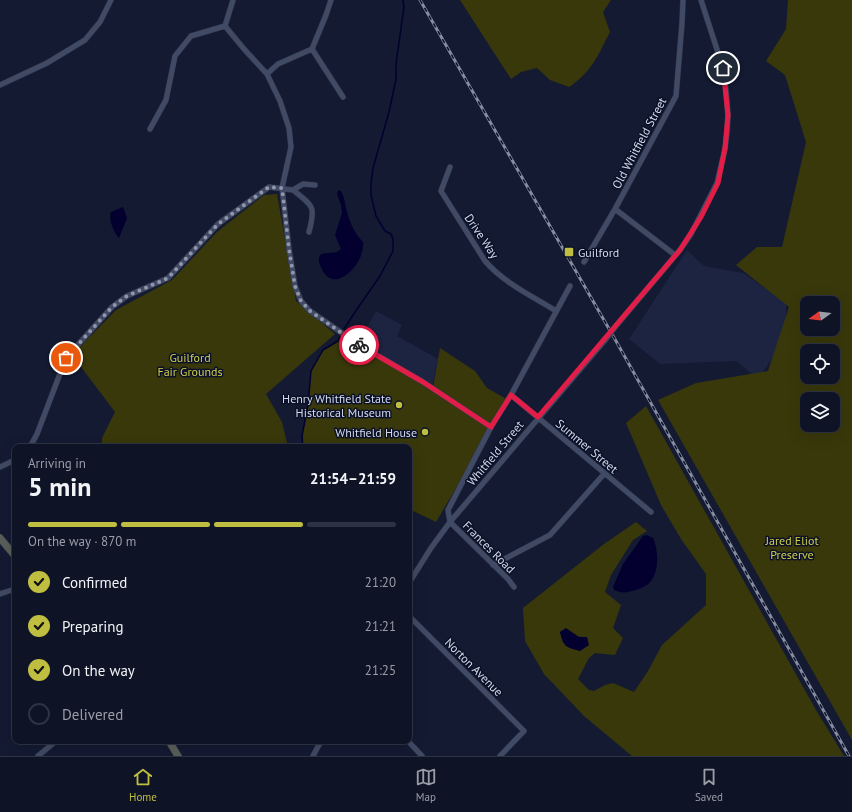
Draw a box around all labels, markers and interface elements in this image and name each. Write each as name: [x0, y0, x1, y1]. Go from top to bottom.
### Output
pin: [706, 51, 740, 85]
icon: home: [712, 57, 734, 79]
street label: Old Whitfield Street: [609, 95, 669, 191]
street label: Drive Way: [462, 211, 503, 262]
place label: Guilford: [578, 245, 619, 260]
marker: Guilford: [563, 246, 575, 258]
north arrow: [800, 296, 840, 336]
map controls: [800, 296, 840, 432]
courier: [339, 325, 379, 365]
icon: bike: [348, 334, 370, 356]
pin: [49, 341, 83, 375]
button: locate: [800, 344, 840, 384]
icon: bag: [55, 347, 77, 369]
park label: Guilford Fair Grounds: [157, 350, 223, 379]
place label: Henry Whitfield State Historical Museum: [282, 391, 391, 420]
button: layers: [800, 392, 840, 432]
marker: Henry Whitfield State Historical Museum: [394, 400, 404, 410]
street label: Summer Street: [553, 416, 621, 476]
street label: Whitfield Street: [463, 417, 527, 489]
place label: Whitfield House: [335, 425, 417, 440]
marker: Whitfield House: [420, 427, 430, 437]
text: Arriving in: [28, 455, 86, 472]
text: 21:54–21:59: [310, 469, 396, 488]
text: 5 min: [28, 470, 91, 503]
street label: Frances Road: [460, 518, 518, 576]
text: On the way · 870 m: [28, 533, 136, 550]
park label: Jared Eliot Preserve: [765, 533, 818, 562]
icon: check: [28, 571, 50, 593]
text: Confirmed: [62, 573, 127, 592]
text: 21:20: [365, 574, 396, 591]
icon: check: [28, 615, 50, 637]
text: Preparing: [62, 617, 124, 636]
text: 21:21: [365, 618, 396, 635]
street label: Norton Avenue: [442, 635, 506, 699]
icon: check: [28, 659, 50, 681]
text: On the way: [62, 661, 135, 680]
text: 21:25: [365, 662, 396, 679]
text: Delivered: [62, 705, 123, 724]
tab: Home: [129, 766, 157, 804]
tab: Map: [415, 766, 437, 804]
tab: Saved: [695, 766, 723, 804]

